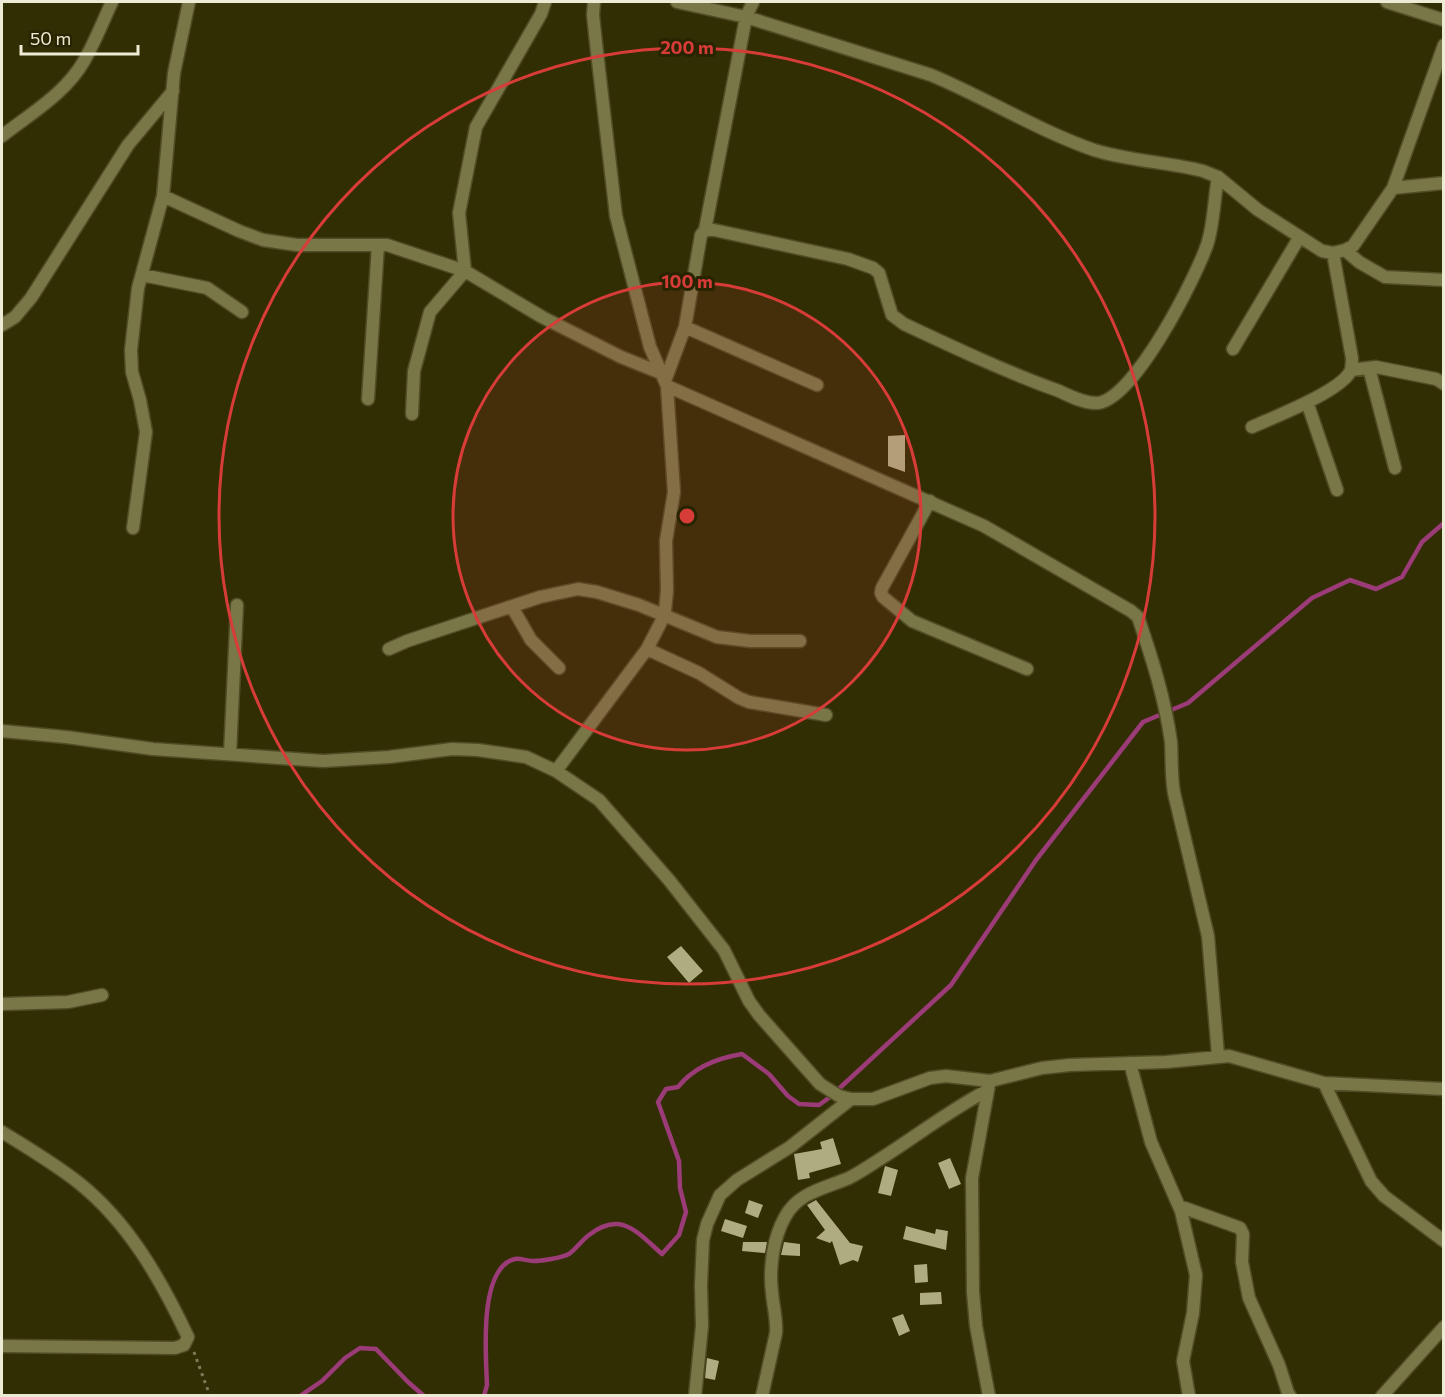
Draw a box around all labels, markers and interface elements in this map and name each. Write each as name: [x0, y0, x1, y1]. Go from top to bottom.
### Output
scale bar: [21, 18, 138, 56]
text: 50 m: [30, 27, 71, 49]
text: 200 m: [660, 36, 714, 58]
text: 100 m: [661, 270, 713, 292]
centre of rings: [677, 506, 697, 526]

